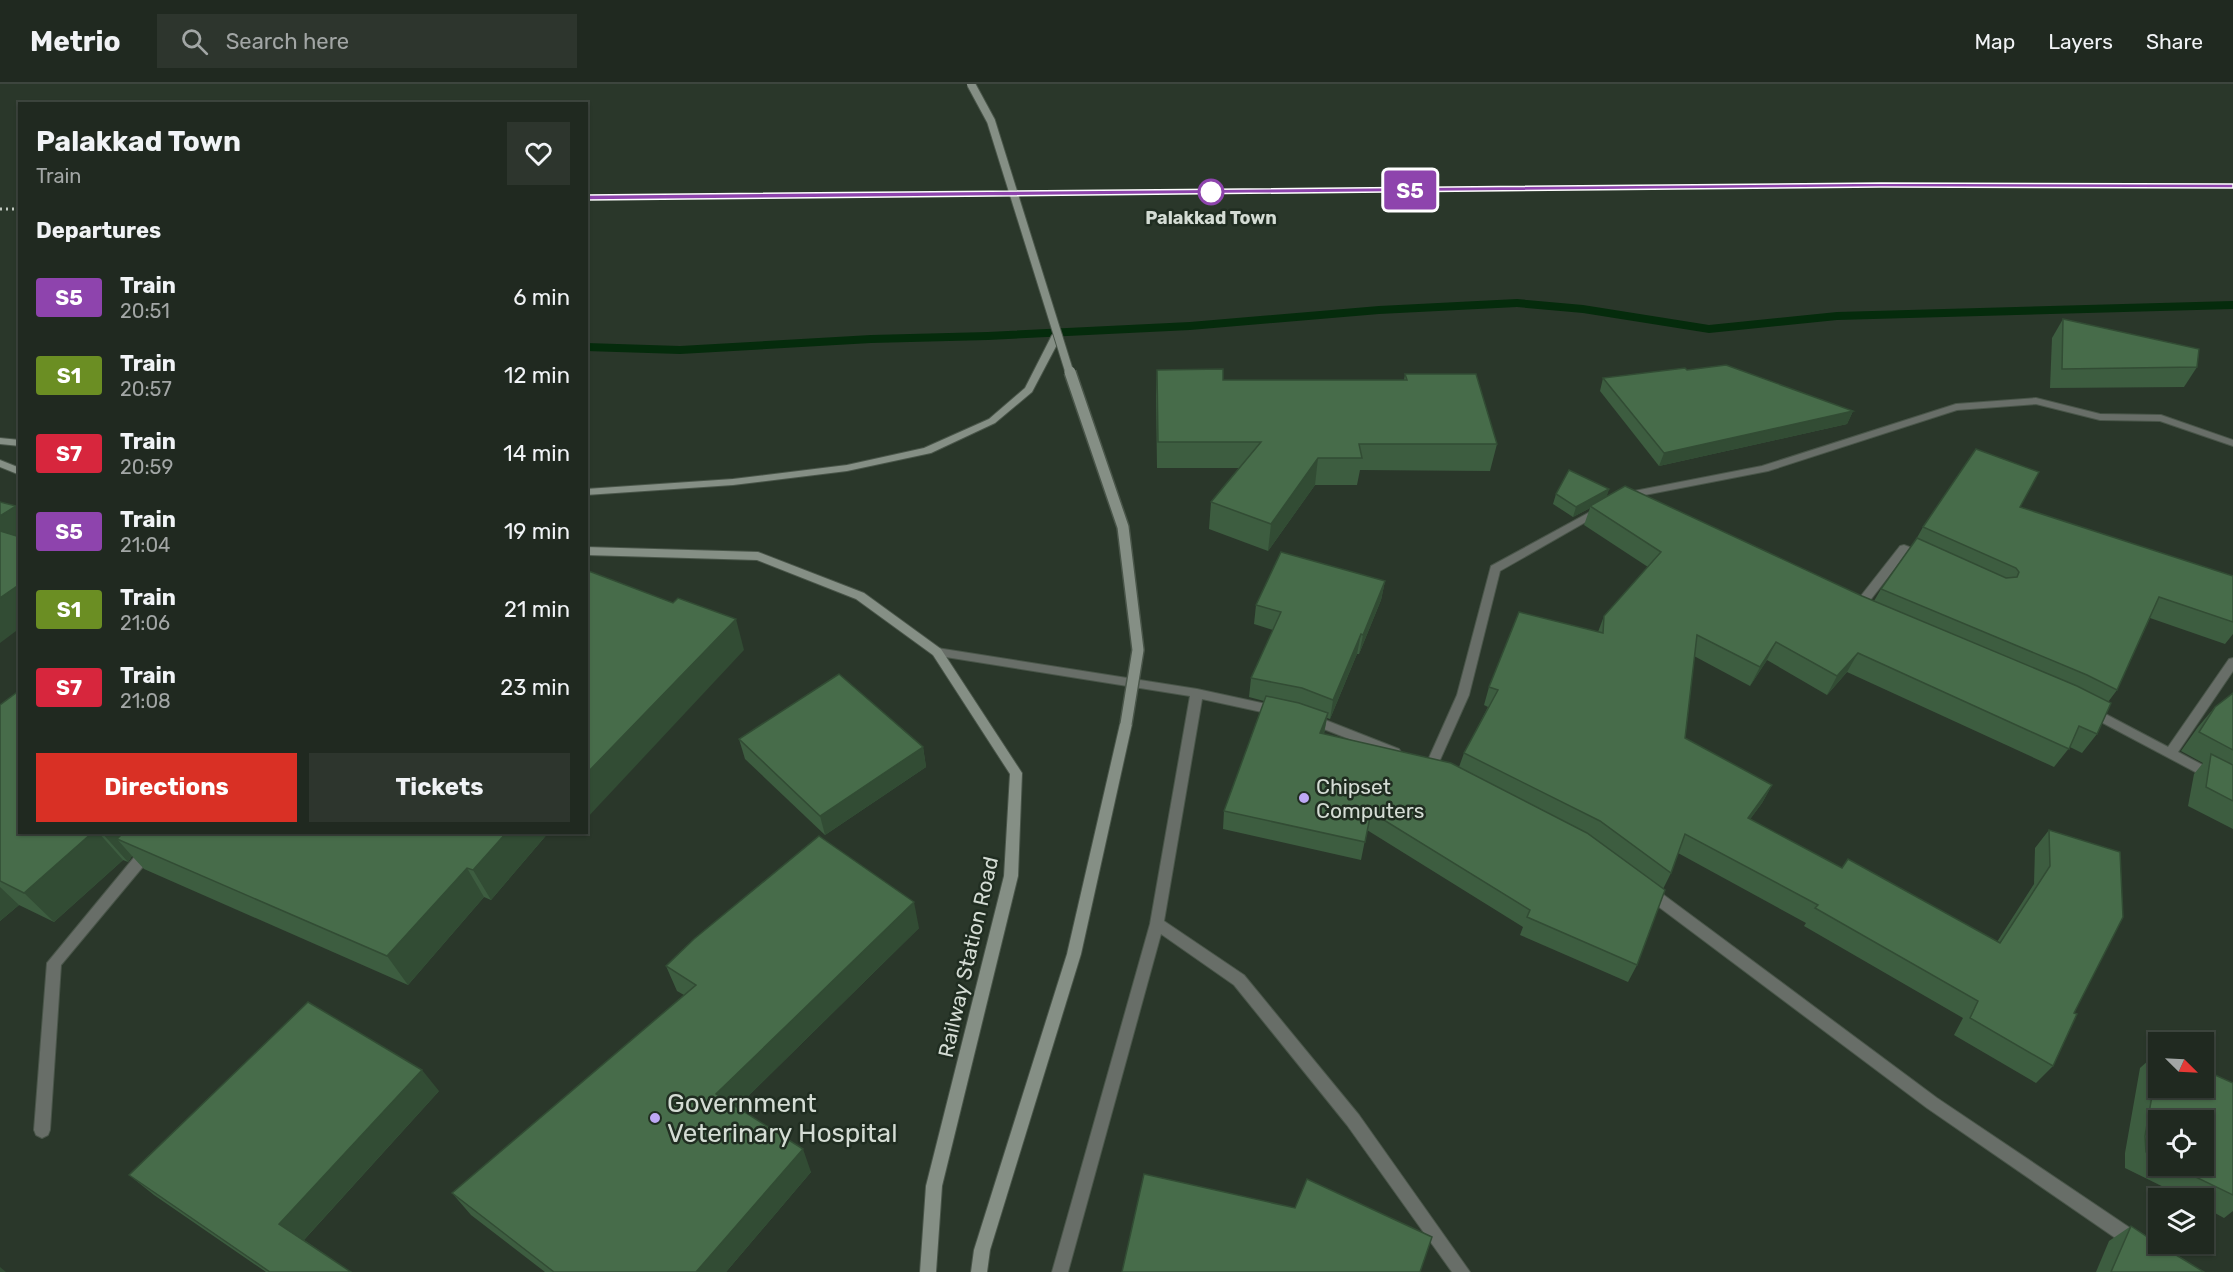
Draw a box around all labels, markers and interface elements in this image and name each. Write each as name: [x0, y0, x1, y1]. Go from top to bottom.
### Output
search box: [157, 14, 577, 68]
text: Metrio: [30, 25, 121, 58]
icon: search: [178, 25, 211, 58]
text: Search here: [226, 28, 349, 55]
text: Map: [1974, 29, 2015, 54]
text: Layers: [2048, 29, 2113, 54]
text: Share: [2146, 29, 2203, 54]
button: heart: [507, 122, 570, 185]
text: Palakkad Town: [36, 125, 241, 158]
text: Train: [36, 164, 81, 188]
line badge: S5: [1383, 170, 1437, 210]
text: S5: [1396, 178, 1424, 203]
marker: Palakkad Town: [1198, 179, 1224, 205]
place label: Palakkad Town: [1145, 207, 1277, 229]
text: Departures: [36, 217, 161, 244]
text: Train: [120, 272, 176, 299]
text: 6 min: [513, 284, 570, 311]
text: S5: [55, 285, 83, 310]
text: 20:51: [120, 299, 170, 323]
text: Train: [120, 350, 176, 377]
text: 12 min: [504, 362, 570, 389]
text: S1: [57, 363, 81, 388]
text: 20:57: [120, 377, 172, 401]
text: Train: [120, 428, 176, 455]
text: 14 min: [503, 440, 570, 467]
text: S7: [56, 441, 82, 466]
text: 20:59: [120, 455, 173, 479]
text: Train: [120, 506, 176, 533]
text: 19 min: [504, 518, 570, 545]
text: S5: [55, 519, 83, 544]
text: 21:04: [120, 533, 171, 557]
text: Train: [120, 584, 176, 611]
text: 21 min: [504, 596, 570, 623]
text: S1: [57, 597, 81, 622]
text: 21:06: [120, 611, 170, 635]
text: Train: [120, 662, 176, 689]
text: 23 min: [500, 674, 570, 701]
text: S7: [56, 675, 82, 700]
text: 21:08: [120, 689, 171, 713]
button: Directions: [36, 753, 297, 822]
button: Tickets: [309, 753, 570, 822]
place label: Chipset Computers: [1316, 774, 1425, 823]
marker: Chipset Computers: [1297, 791, 1311, 805]
street label: Railway Station Road: [933, 854, 1003, 1060]
north arrow: [2148, 1032, 2214, 1098]
map controls: [2148, 1032, 2214, 1254]
place label: Government Veterinary Hospital: [667, 1088, 897, 1149]
button: locate: [2148, 1110, 2214, 1176]
marker: Government Veterinary Hospital: [648, 1111, 662, 1125]
button: layers: [2148, 1188, 2214, 1254]

